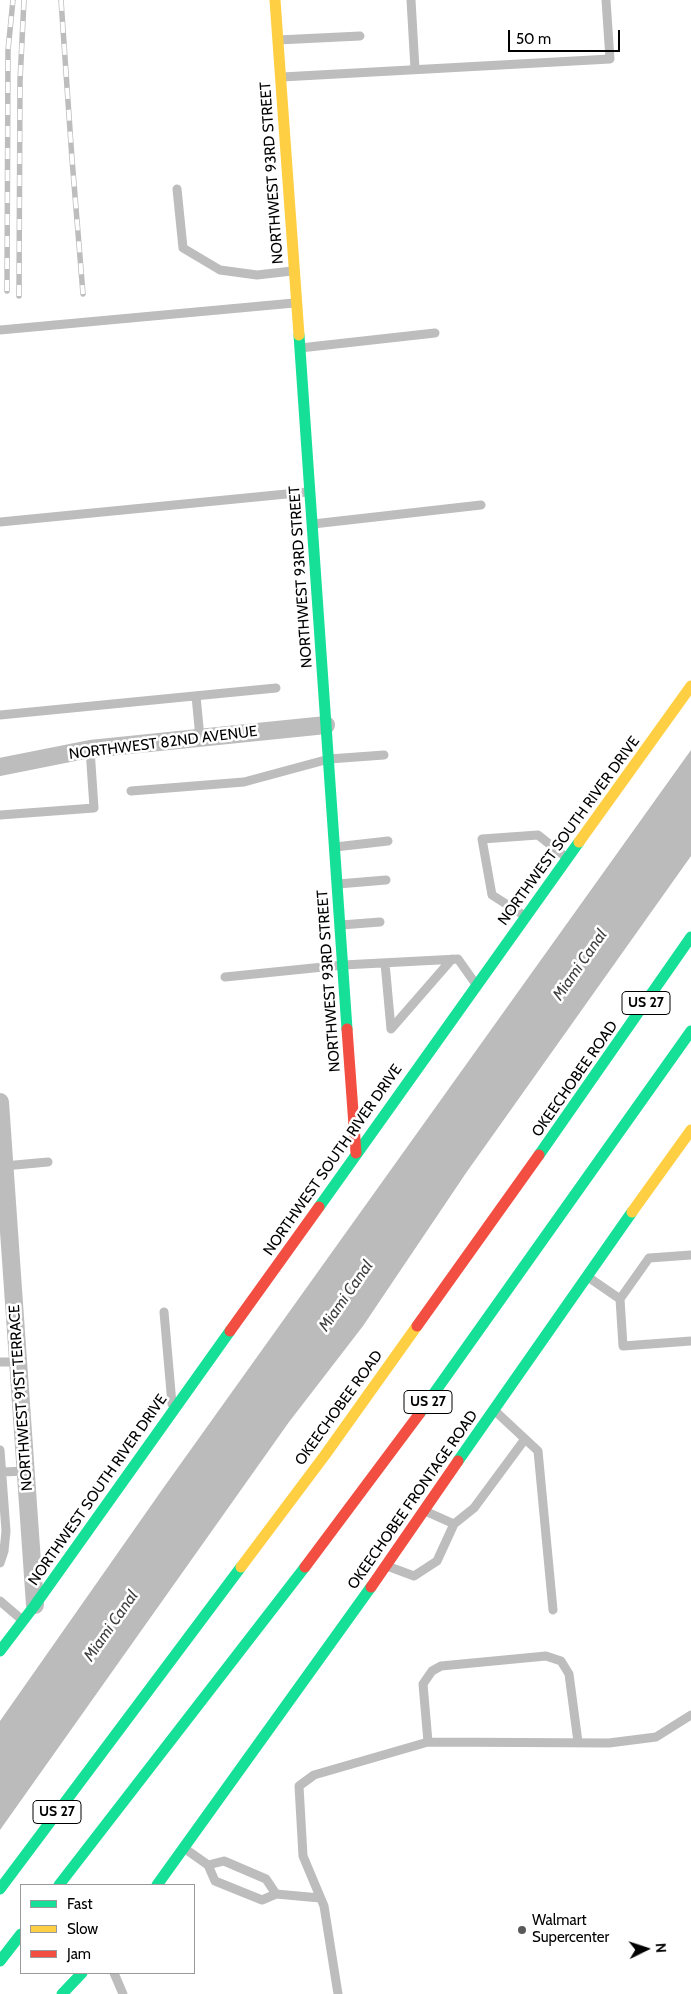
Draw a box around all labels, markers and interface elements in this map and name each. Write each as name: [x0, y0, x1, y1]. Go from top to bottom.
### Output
scale bar: [511, 20, 624, 52]
text: 50 m: [516, 30, 551, 48]
street label: NORTHWEST 93RD STREET: [257, 81, 287, 265]
street label: NORTHWEST 93RD STREET: [286, 485, 316, 669]
street label: NORTHWEST 82ND AVENUE: [68, 723, 258, 763]
street label: NORTHWEST SOUTH RIVER DRIVE: [494, 733, 644, 929]
street label: NORTHWEST 93RD STREET: [314, 889, 344, 1073]
water label: Miami Canal: [549, 926, 611, 1004]
road number: US 27: [622, 991, 670, 1014]
street label: OKEECHOBEE ROAD: [528, 1018, 622, 1140]
street label: NORTHWEST SOUTH RIVER DRIVE: [260, 1061, 406, 1259]
water label: Miami Canal: [315, 1257, 377, 1335]
street label: NORTHWEST 91ST TERRACE: [6, 1304, 36, 1492]
street label: OKEECHOBEE ROAD: [291, 1347, 387, 1469]
road number: US 27: [404, 1390, 452, 1414]
street label: NORTHWEST SOUTH RIVER DRIVE: [25, 1391, 171, 1589]
street label: OKEECHOBEE FRONTAGE ROAD: [344, 1407, 482, 1593]
water label: Miami Canal: [80, 1587, 142, 1665]
road number: US 27: [33, 1800, 81, 1824]
legend: [20, 1884, 195, 1974]
text: Fast: [67, 1895, 92, 1913]
place label: Walmart Supercenter: [532, 1912, 609, 1947]
text: Slow: [67, 1920, 98, 1938]
marker: Walmart Supercenter: [516, 1924, 528, 1936]
north arrow: [621, 1924, 671, 1974]
text: N: [652, 1942, 670, 1954]
text: Jam: [67, 1945, 91, 1963]

